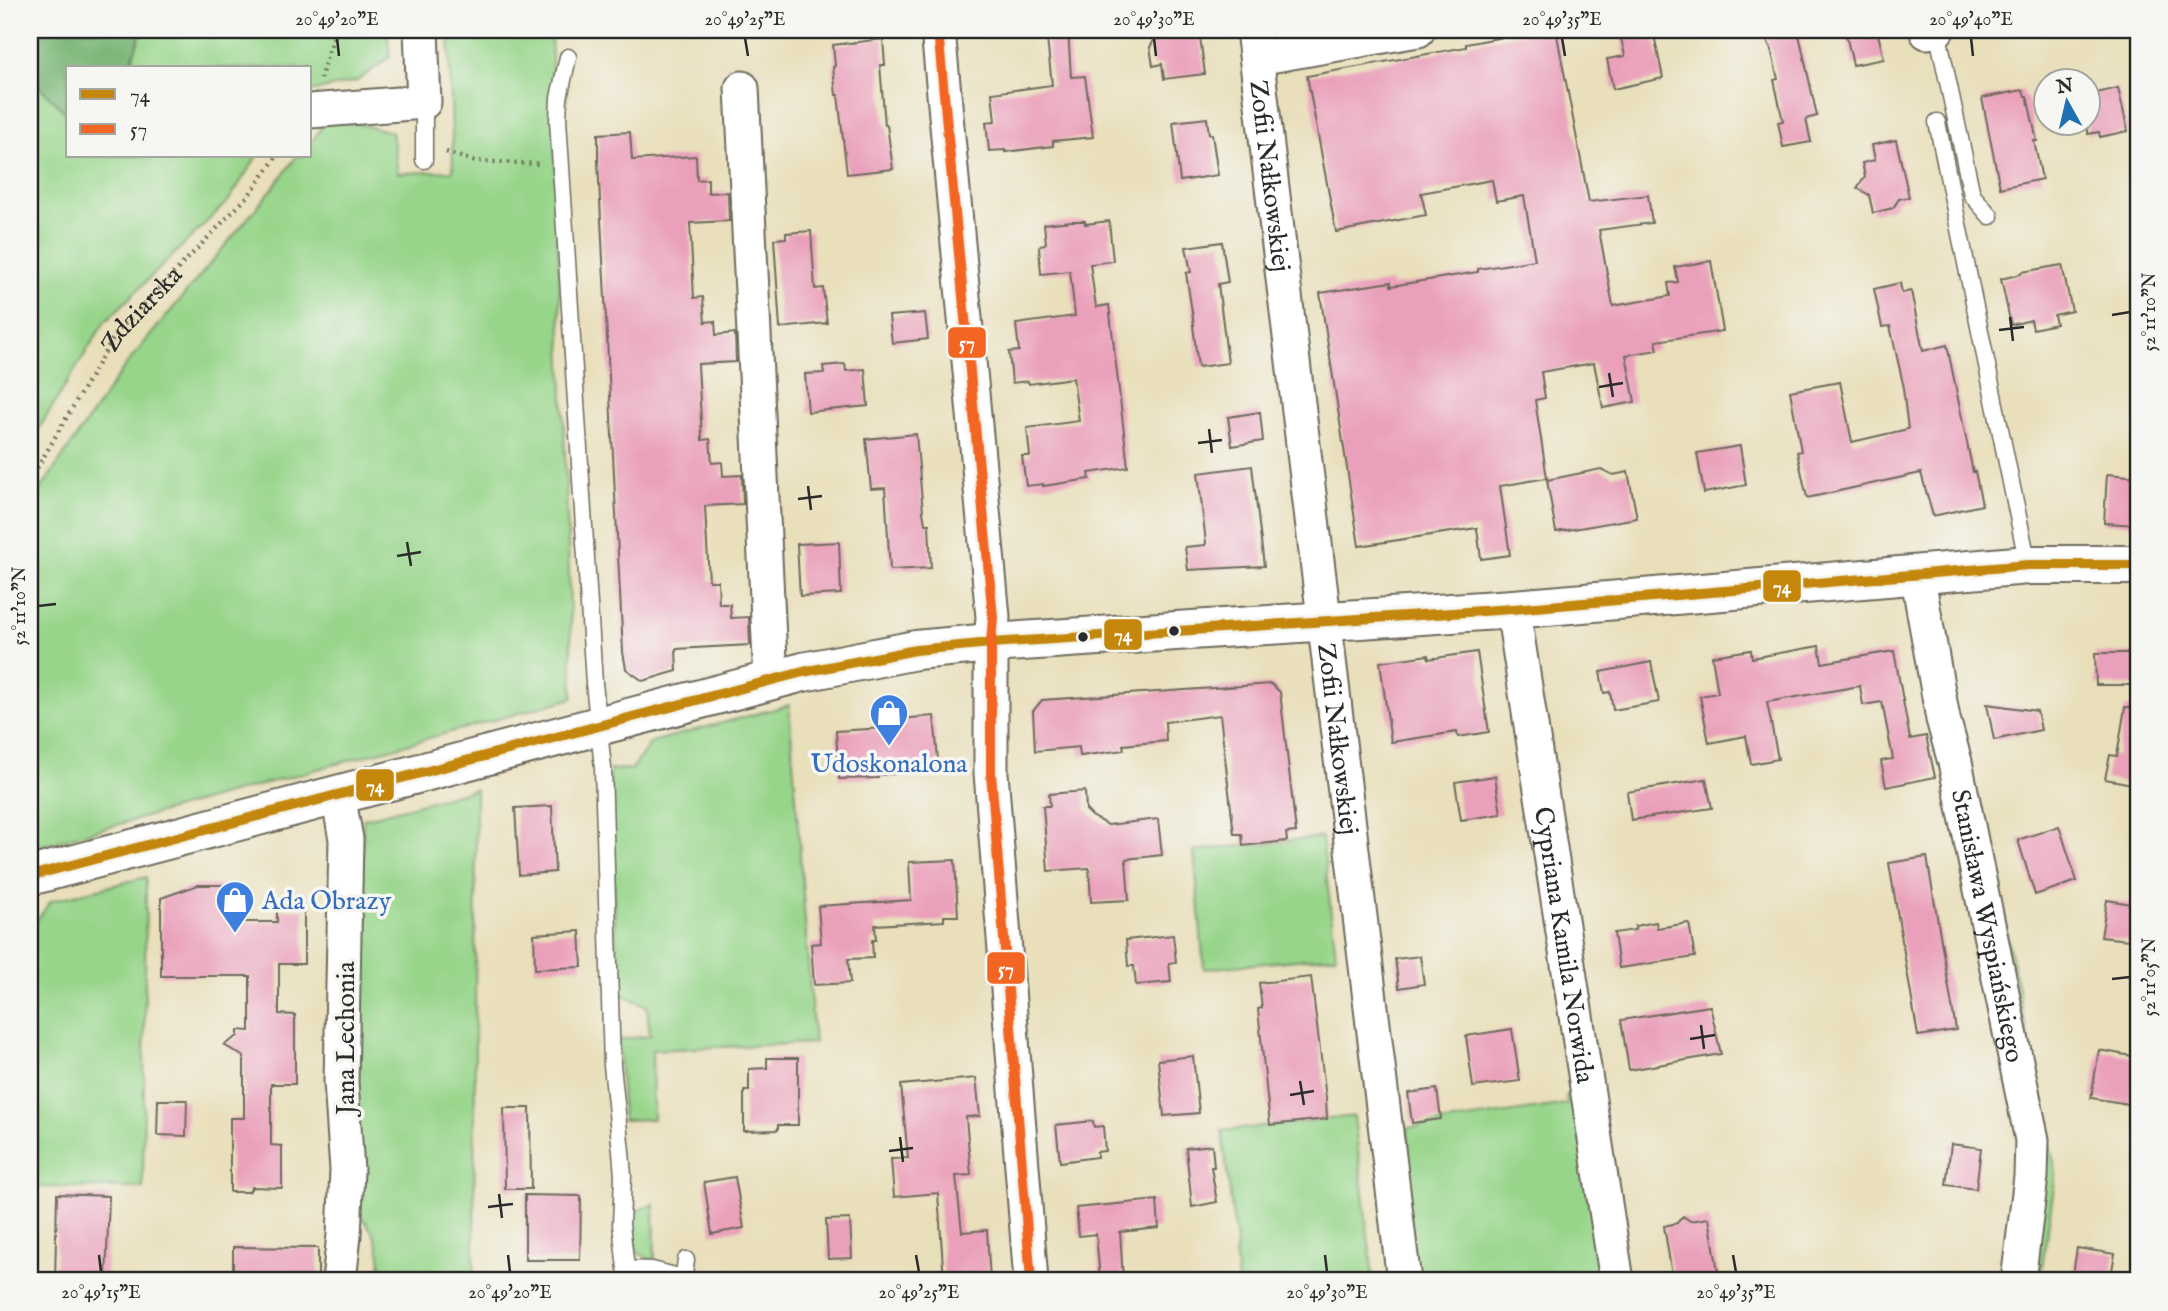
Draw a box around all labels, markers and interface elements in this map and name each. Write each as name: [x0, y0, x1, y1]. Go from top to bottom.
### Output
text: 20°49'20"E: [295, 9, 379, 32]
text: 20°49'25"E: [705, 9, 785, 32]
text: 20°49'30"E: [1113, 9, 1195, 32]
text: 20°49'35"E: [1522, 9, 1602, 32]
text: 20°49'40"E: [1929, 9, 2013, 32]
legend: [66, 66, 312, 158]
north arrow: [2032, 66, 2102, 136]
text: N: [2054, 74, 2075, 100]
street label: Zofii Nałkowskiej: [1241, 78, 1297, 274]
text: 74: [130, 83, 151, 110]
text: 57: [130, 117, 147, 144]
street label: Zdziarska: [94, 259, 190, 358]
text: 52°11'10"N: [2139, 272, 2162, 351]
line badge: 57: [947, 326, 987, 359]
text: 57: [959, 332, 975, 356]
text: 52°11'10"N: [9, 566, 32, 645]
line badge: 74: [1762, 569, 1802, 603]
text: 74: [1773, 576, 1792, 600]
line badge: 74: [1103, 618, 1143, 651]
text: 74: [1114, 624, 1133, 648]
unlabelled marker: [1167, 624, 1181, 638]
unlabelled marker: [1076, 630, 1090, 644]
street label: Zofii Nałkowskiej: [1309, 641, 1365, 837]
shop icon: Udoskonalona: [868, 692, 910, 747]
place label: Udoskonalona: [810, 748, 968, 781]
line badge: 74: [355, 768, 395, 802]
text: 74: [366, 775, 385, 799]
street label: Stanisława Wyspiańskiego: [1943, 787, 2031, 1065]
street label: Cypriana Kamila Norwida: [1526, 805, 1601, 1087]
shop icon: Ada Obrazy: [214, 879, 256, 934]
place label: Ada Obrazy: [261, 885, 392, 918]
text: 52°11'05"N: [2139, 937, 2162, 1016]
line badge: 57: [986, 951, 1026, 985]
text: 57: [998, 958, 1014, 982]
street label: Jana Lechonia: [330, 961, 363, 1118]
text: 20°49'15"E: [61, 1282, 141, 1305]
text: 20°49'20"E: [468, 1282, 552, 1305]
text: 20°49'25"E: [879, 1282, 959, 1305]
text: 20°49'30"E: [1286, 1282, 1368, 1305]
text: 20°49'35"E: [1696, 1282, 1776, 1305]

